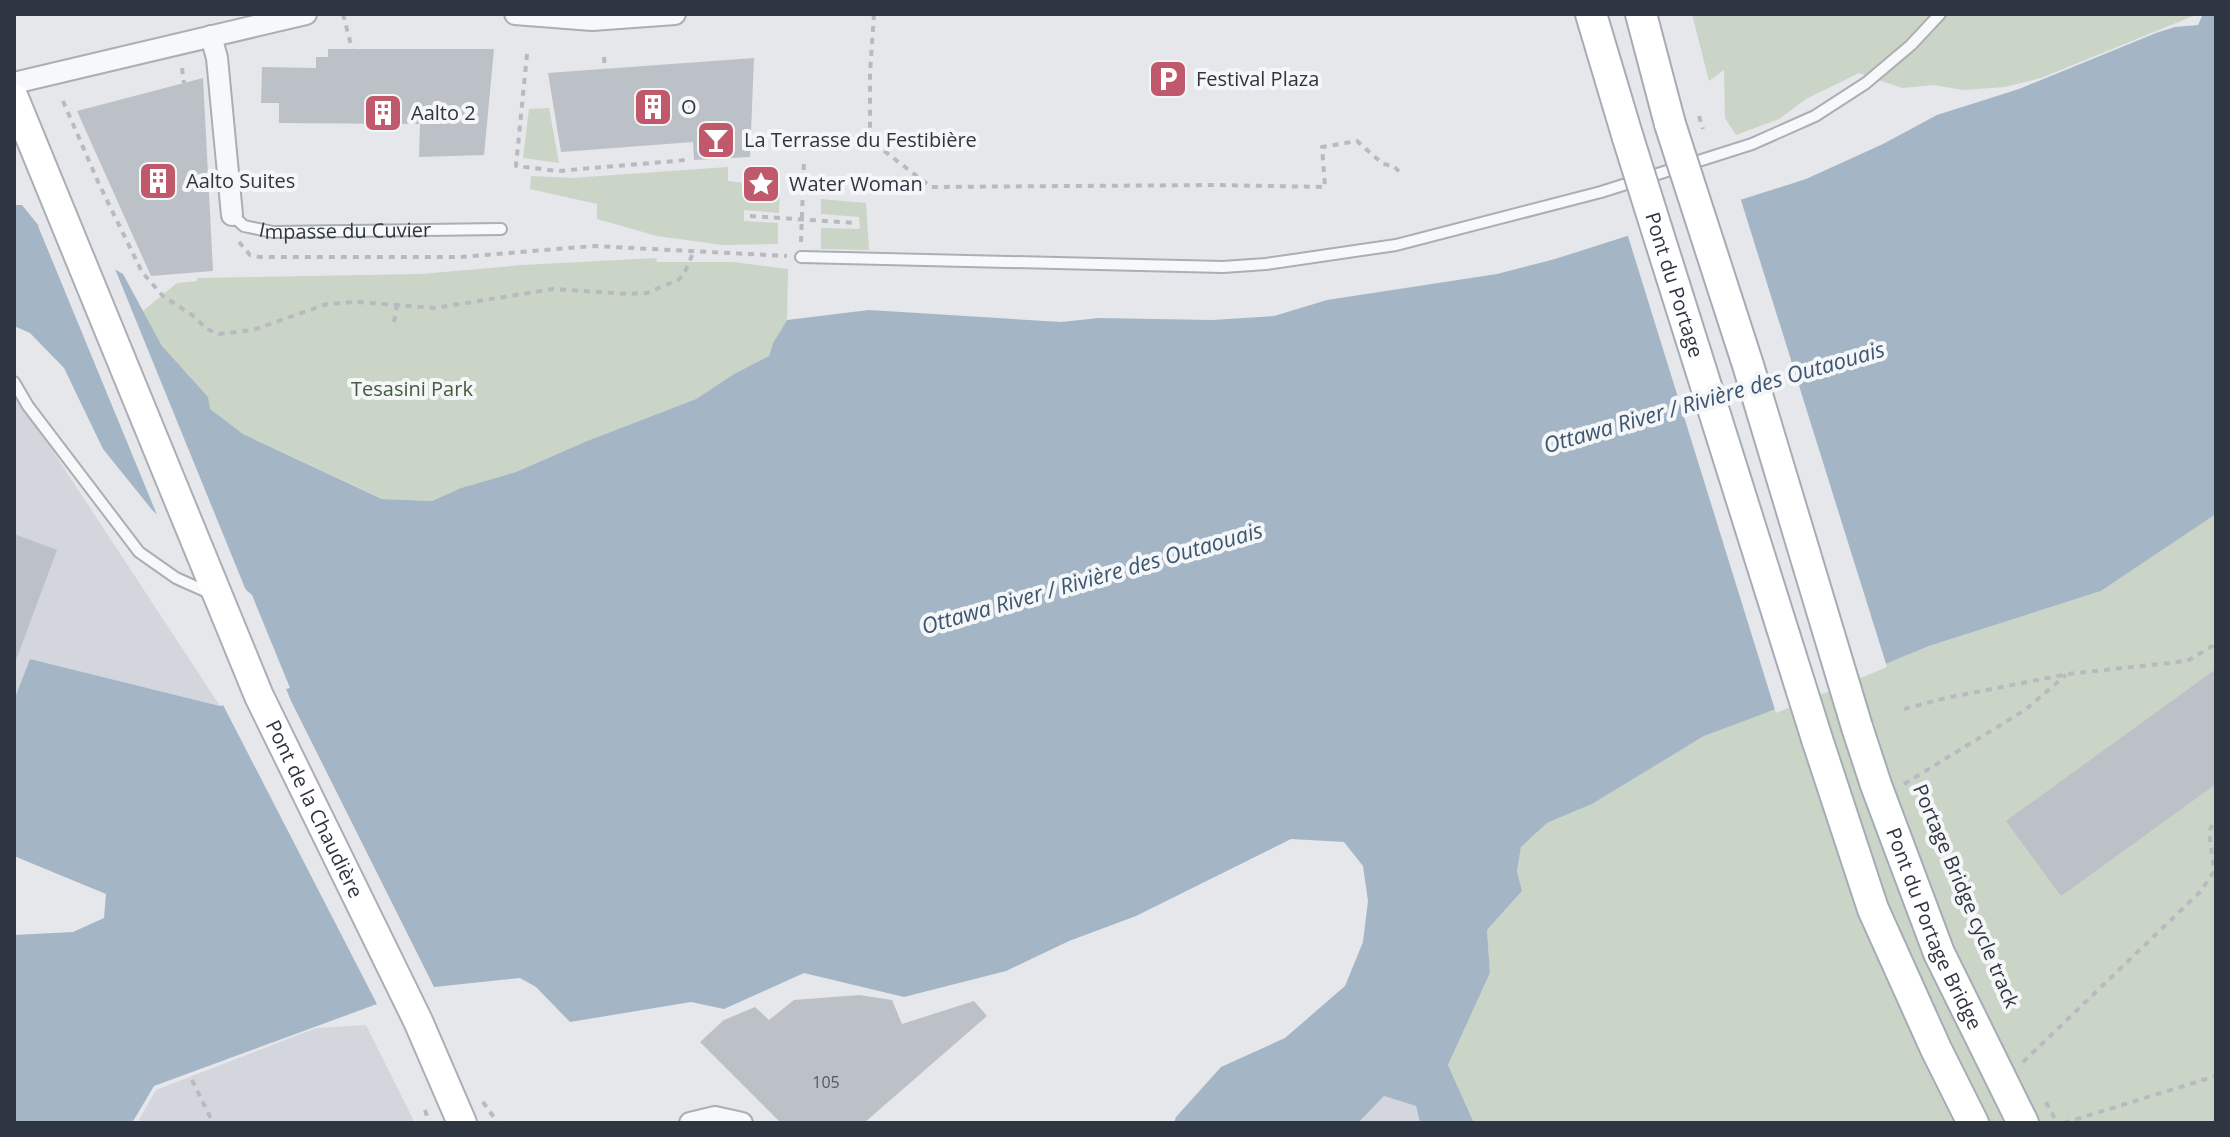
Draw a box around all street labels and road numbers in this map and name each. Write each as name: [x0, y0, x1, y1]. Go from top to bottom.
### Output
street label: Pont du Portage: [1639, 209, 1710, 361]
street label: Impasse du Cuvier: [257, 215, 431, 245]
street label: Pont de la Chaudière: [260, 715, 370, 902]
street label: Portage Bridge cycle track: [1907, 780, 2026, 1012]
street label: Pont du Portage Bridge: [1880, 824, 1989, 1034]

